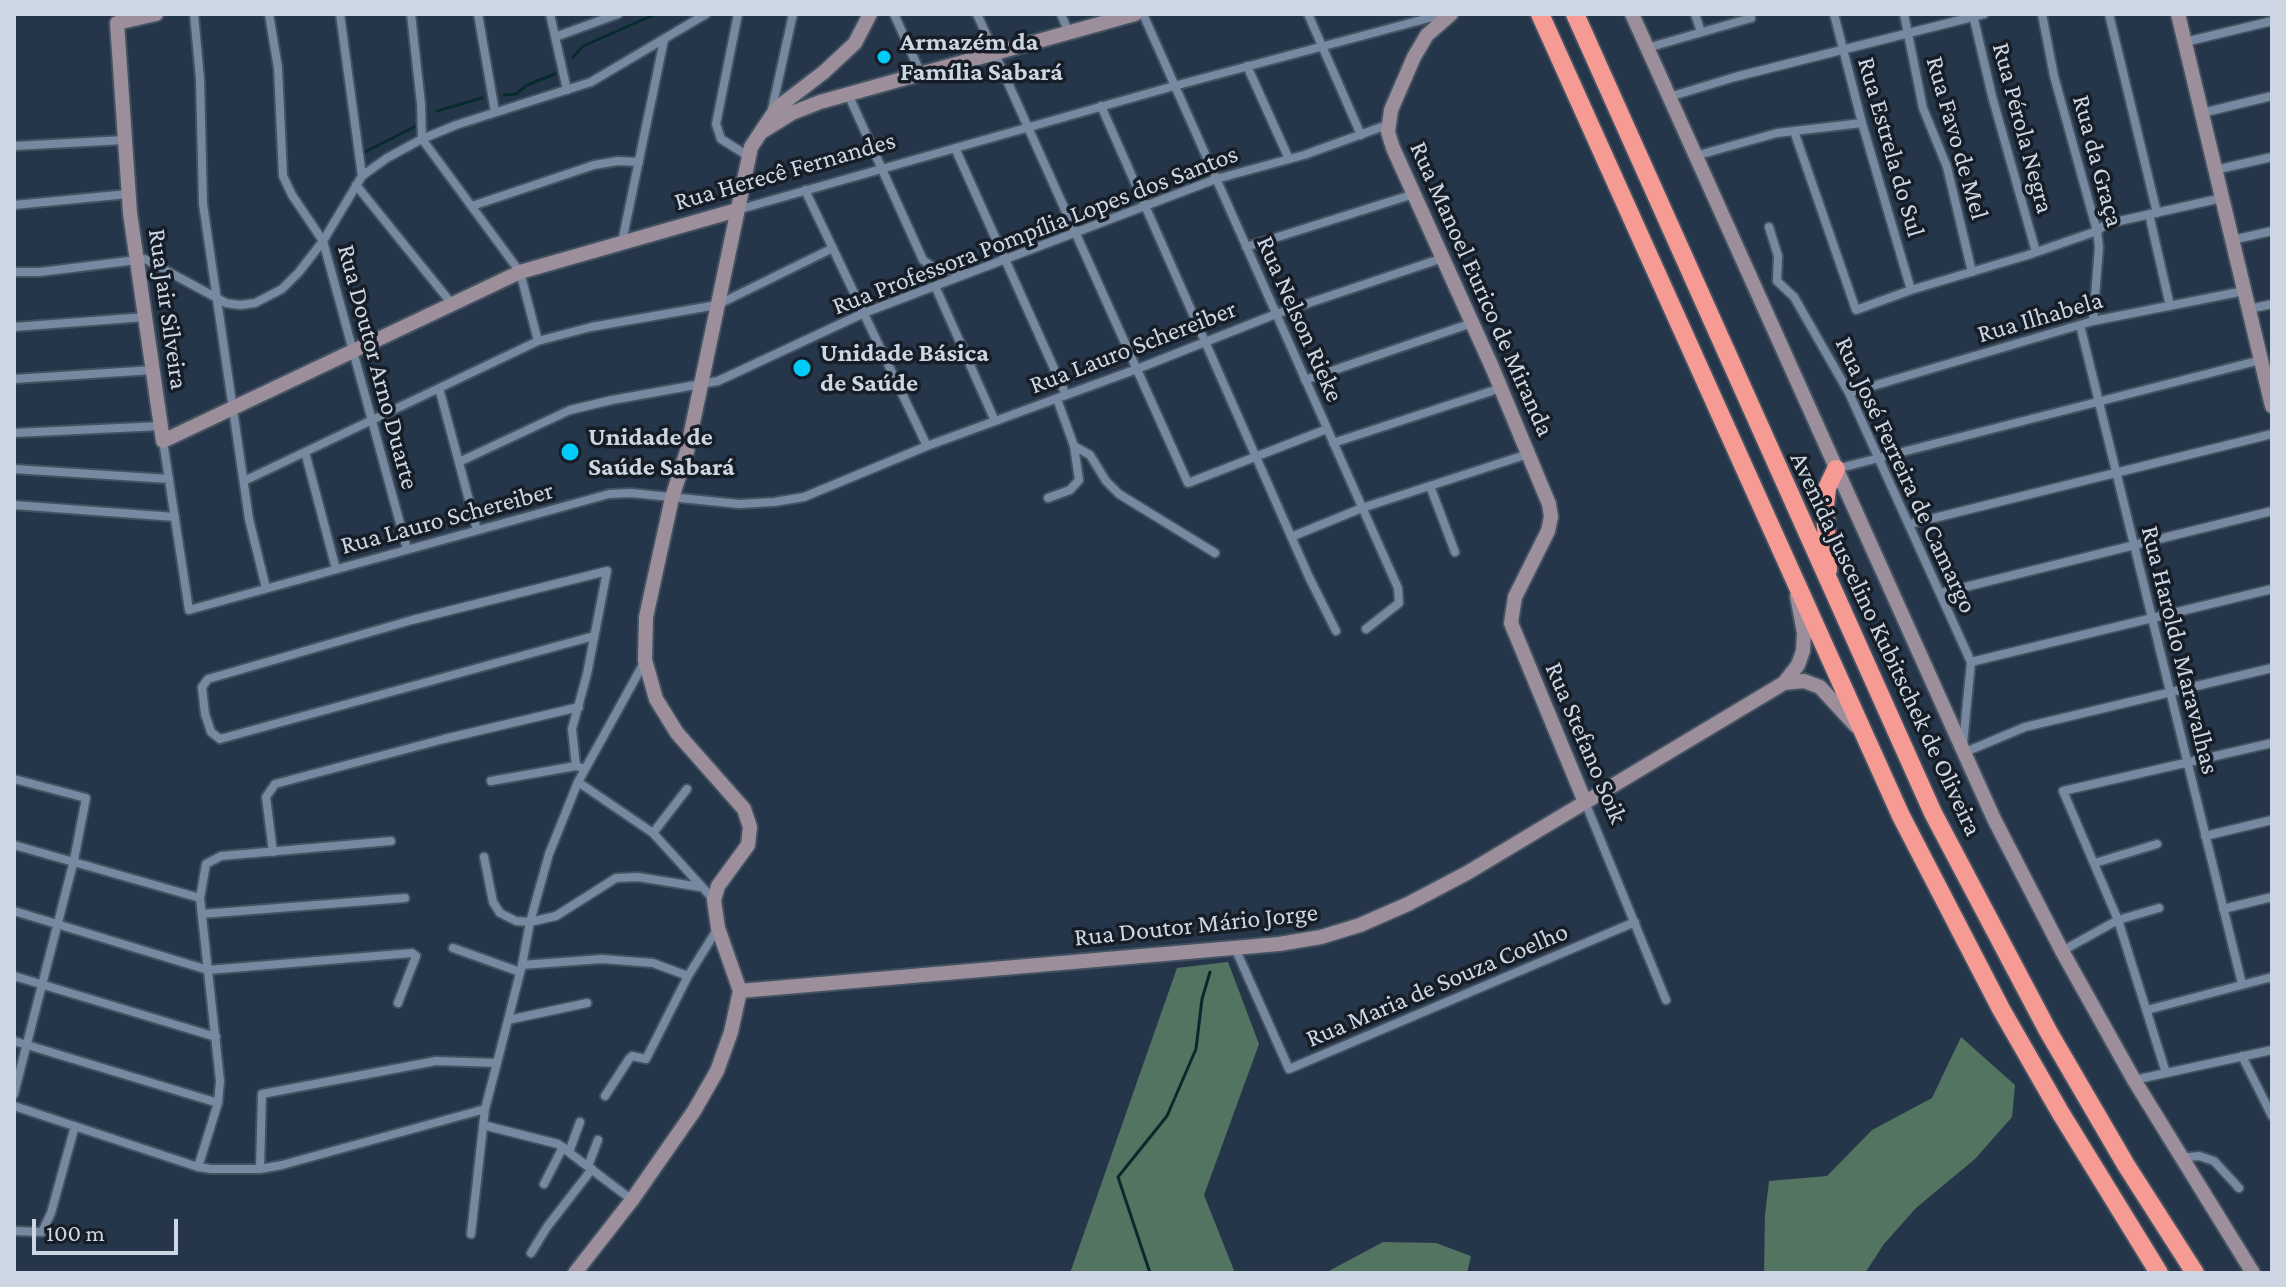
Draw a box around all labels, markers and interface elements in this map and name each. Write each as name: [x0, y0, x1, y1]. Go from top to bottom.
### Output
place label: Armazém da Família Sabará: [900, 26, 1063, 88]
street label: Rua Pérola Negra: [1985, 39, 2061, 217]
marker: Armazém da Família Sabará: [875, 48, 893, 66]
street label: Rua Estrela do Sul: [1850, 53, 1932, 241]
street label: Rua Favo de Mel: [1919, 53, 1995, 223]
street label: Rua da Graça: [2065, 92, 2131, 230]
street label: Rua Herecê Fernandes: [671, 125, 899, 217]
street label: Rua Manoel Eurico de Miranda: [1403, 137, 1561, 441]
street label: Rua Professora Pompília Lopes dos Santos: [828, 138, 1242, 322]
street label: Rua Jair Silveira: [141, 227, 195, 391]
street label: Rua Nelson Rieke: [1250, 231, 1350, 407]
street label: Rua Doutor Arno Duarte: [330, 241, 426, 493]
street label: Rua Ilhabela: [1974, 284, 2106, 350]
street label: Rua Lauro Schereiber: [1025, 293, 1241, 401]
street label: Rua José Ferreira de Camargo: [1828, 332, 1984, 618]
place label: Unidade Básica de Saúde: [820, 337, 989, 398]
marker: Unidade Básica de Saúde: [791, 357, 813, 379]
place label: Unidade de Saúde Sabará: [588, 421, 735, 482]
marker: Unidade de Saúde Sabará: [559, 441, 581, 463]
street label: Avenida Juscelino Kubitschek de Oliveira: [1783, 447, 1989, 841]
street label: Rua Lauro Schereiber: [337, 475, 557, 561]
street label: Rua Haroldo Maravalhas: [2134, 523, 2226, 777]
street label: Rua Stefano Soik: [1538, 657, 1634, 829]
street label: Rua Doutor Mário Jorge: [1073, 897, 1319, 953]
street label: Rua Maria de Souza Coelho: [1301, 916, 1573, 1054]
scale bar: [36, 1203, 182, 1253]
text: 100 m: [46, 1219, 105, 1246]

